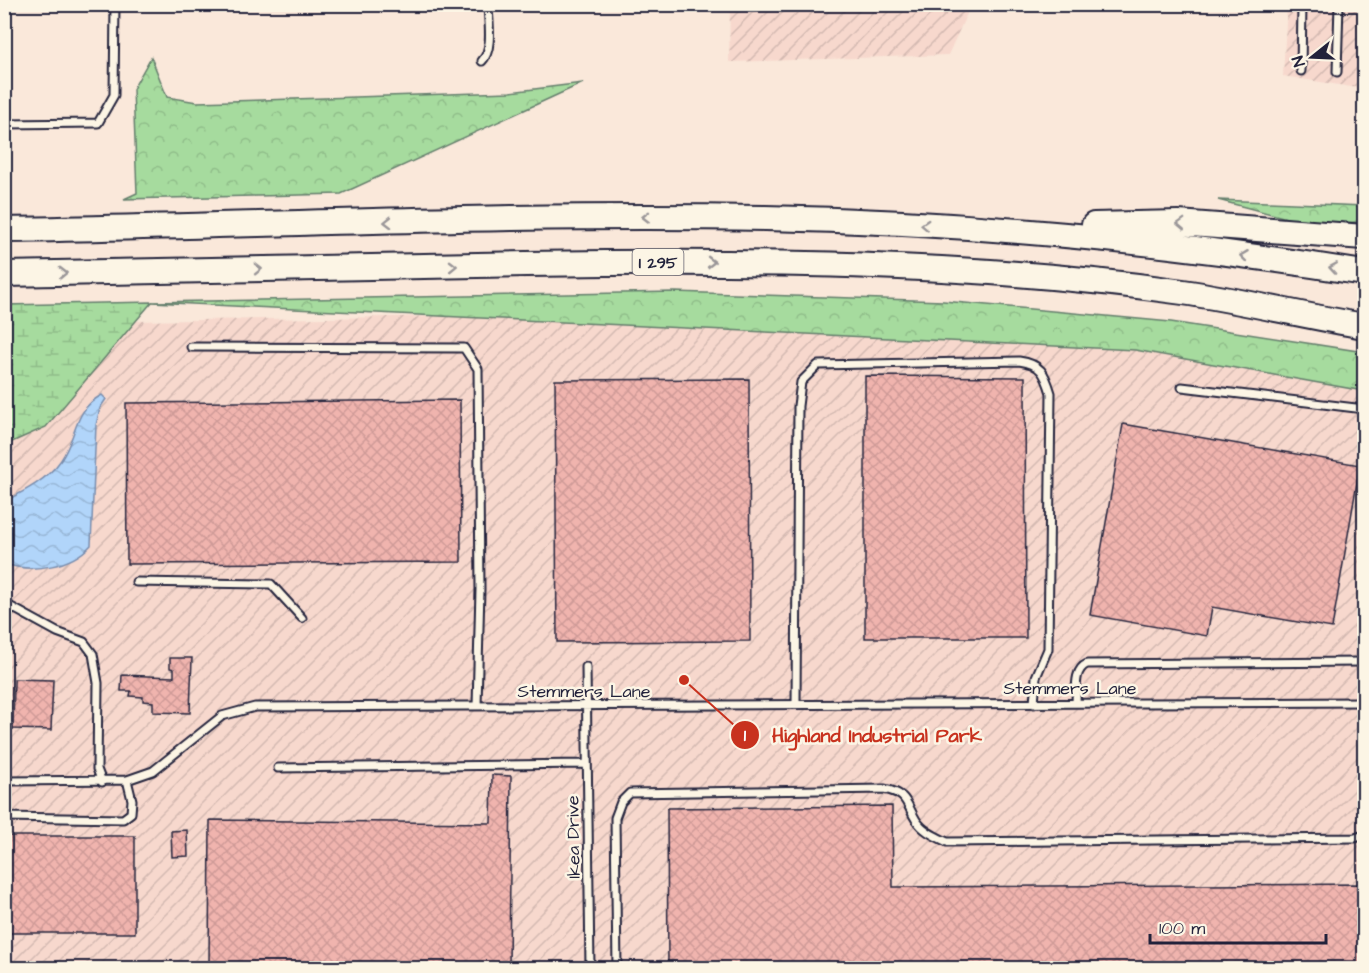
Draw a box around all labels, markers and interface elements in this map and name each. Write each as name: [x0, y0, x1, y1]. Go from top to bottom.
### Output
north arrow: [1282, 27, 1342, 87]
text: N: [1287, 53, 1311, 69]
one-way arrow: [641, 211, 650, 223]
one-way arrow: [384, 216, 393, 228]
one-way arrow: [1176, 217, 1185, 230]
one-way arrow: [920, 218, 929, 231]
road number: I 295: [632, 249, 684, 275]
one-way arrow: [1240, 250, 1249, 262]
one-way arrow: [706, 256, 715, 268]
one-way arrow: [448, 259, 457, 272]
one-way arrow: [1329, 262, 1339, 275]
one-way arrow: [253, 263, 262, 275]
one-way arrow: [58, 267, 67, 279]
street label: Stemmers Lane: [1004, 676, 1137, 701]
street label: Stemmers Lane: [518, 679, 651, 704]
callout: Highland Industrial Park: [730, 716, 994, 754]
text: Highland Industrial Park: [772, 722, 983, 751]
text: 1: [744, 723, 747, 748]
street label: Ikea Drive: [560, 795, 587, 879]
scale bar: [1150, 907, 1326, 945]
text: 100 m: [1159, 916, 1205, 941]

